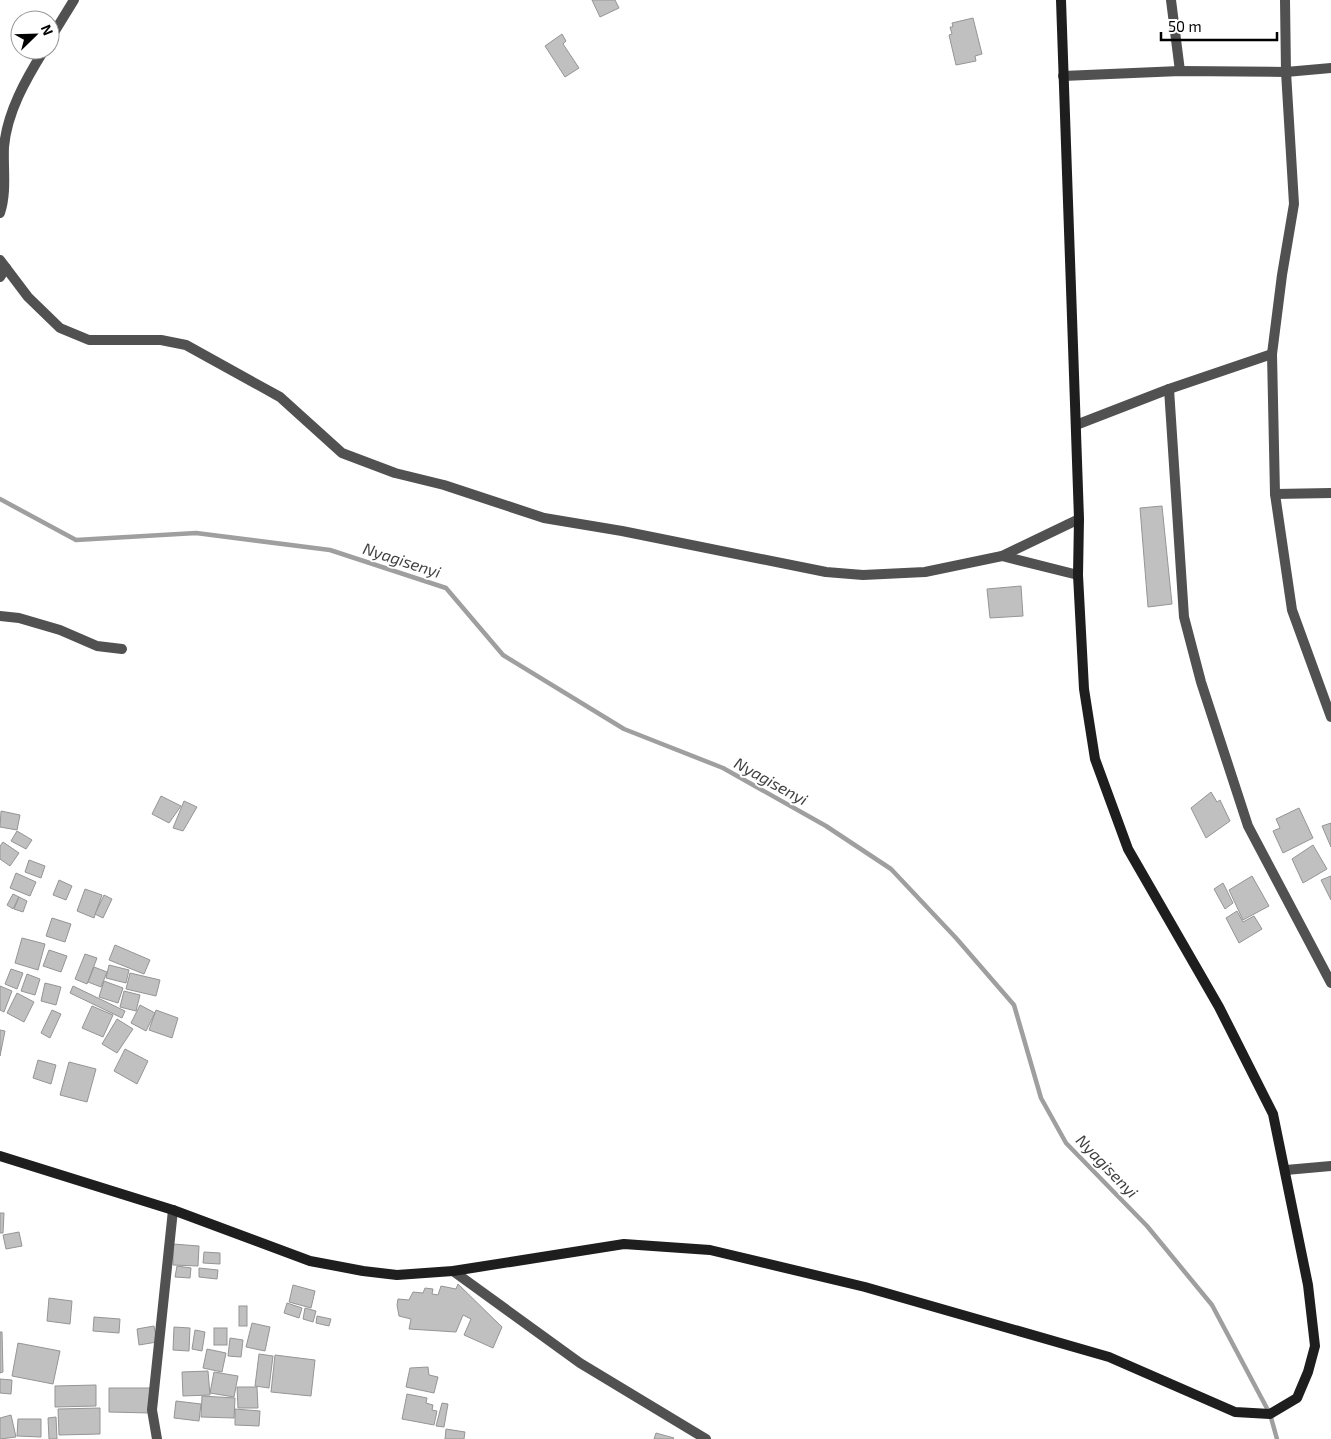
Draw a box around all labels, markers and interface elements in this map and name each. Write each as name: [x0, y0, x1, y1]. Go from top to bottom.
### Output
north arrow: [10, 10, 60, 60]
scale bar: [1161, 10, 1277, 42]
text: 50 m: [1168, 17, 1202, 35]
text: N: [38, 22, 57, 38]
water label: Nyagisenyi: [361, 538, 444, 582]
water label: Nyagisenyi: [731, 753, 811, 809]
water label: Nyagisenyi: [1072, 1130, 1142, 1202]

